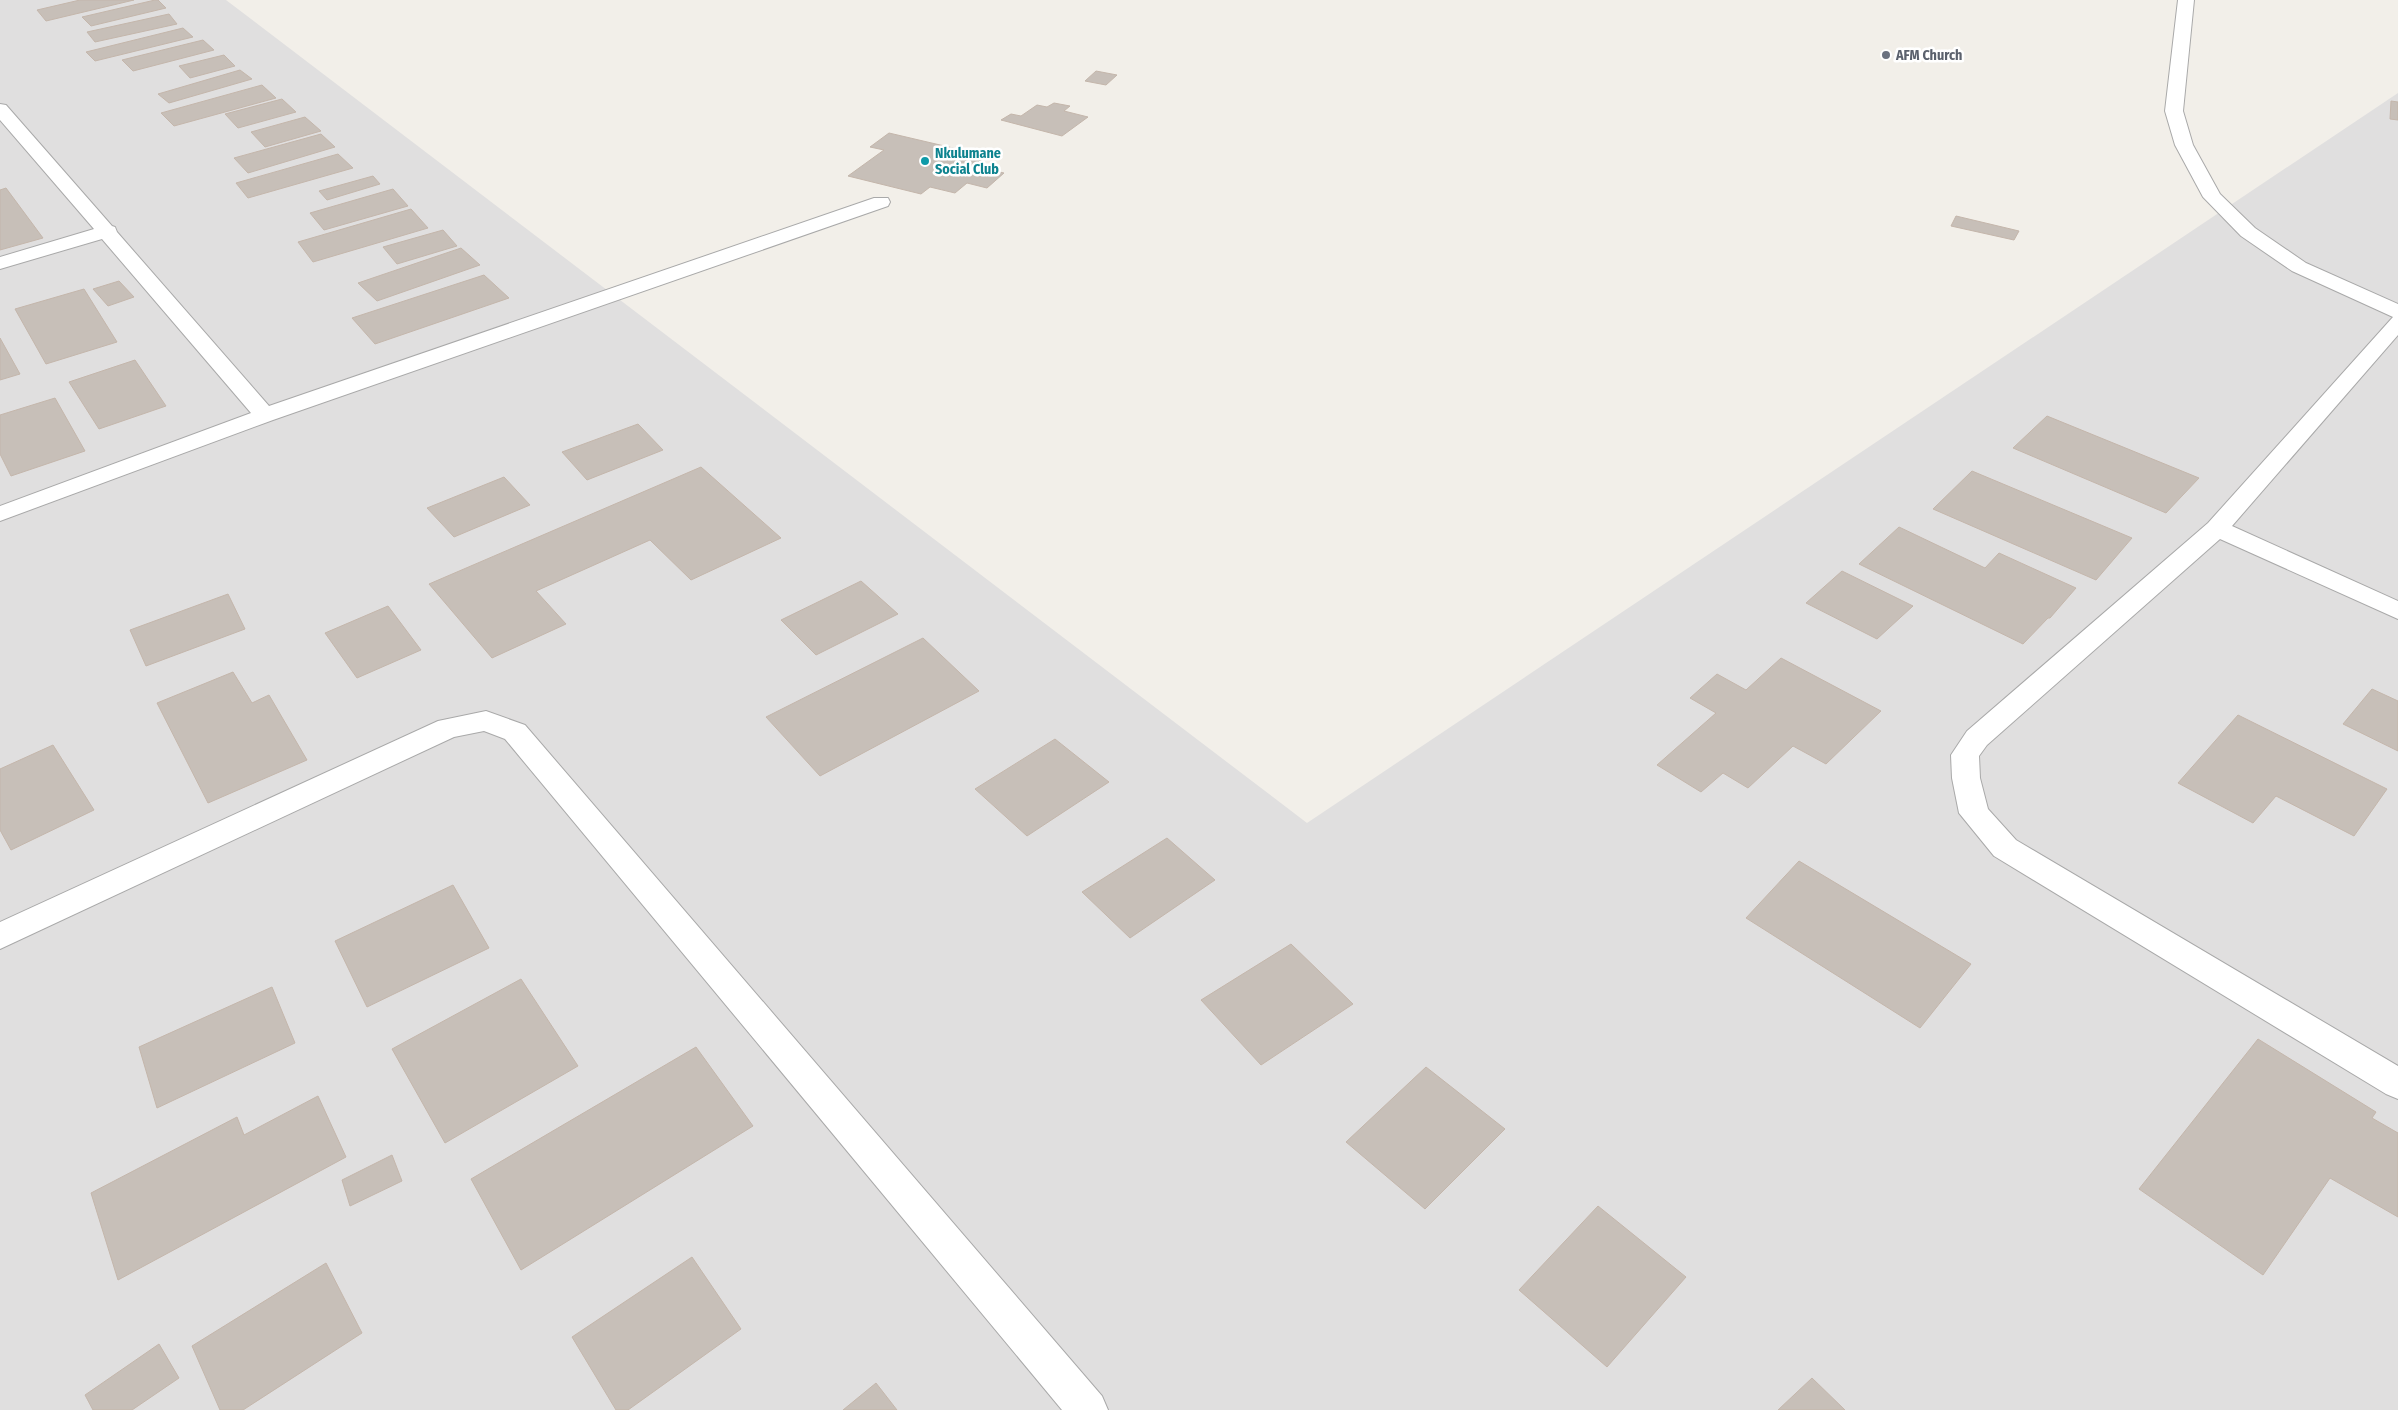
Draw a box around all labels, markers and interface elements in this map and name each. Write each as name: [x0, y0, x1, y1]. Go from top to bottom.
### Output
place label: AFM Church: [1895, 47, 1962, 64]
marker: AFM Church: [1880, 49, 1892, 61]
place label: Nkulumane Social Club: [935, 145, 1001, 178]
marker: Nkulumane Social Club: [919, 155, 931, 167]

